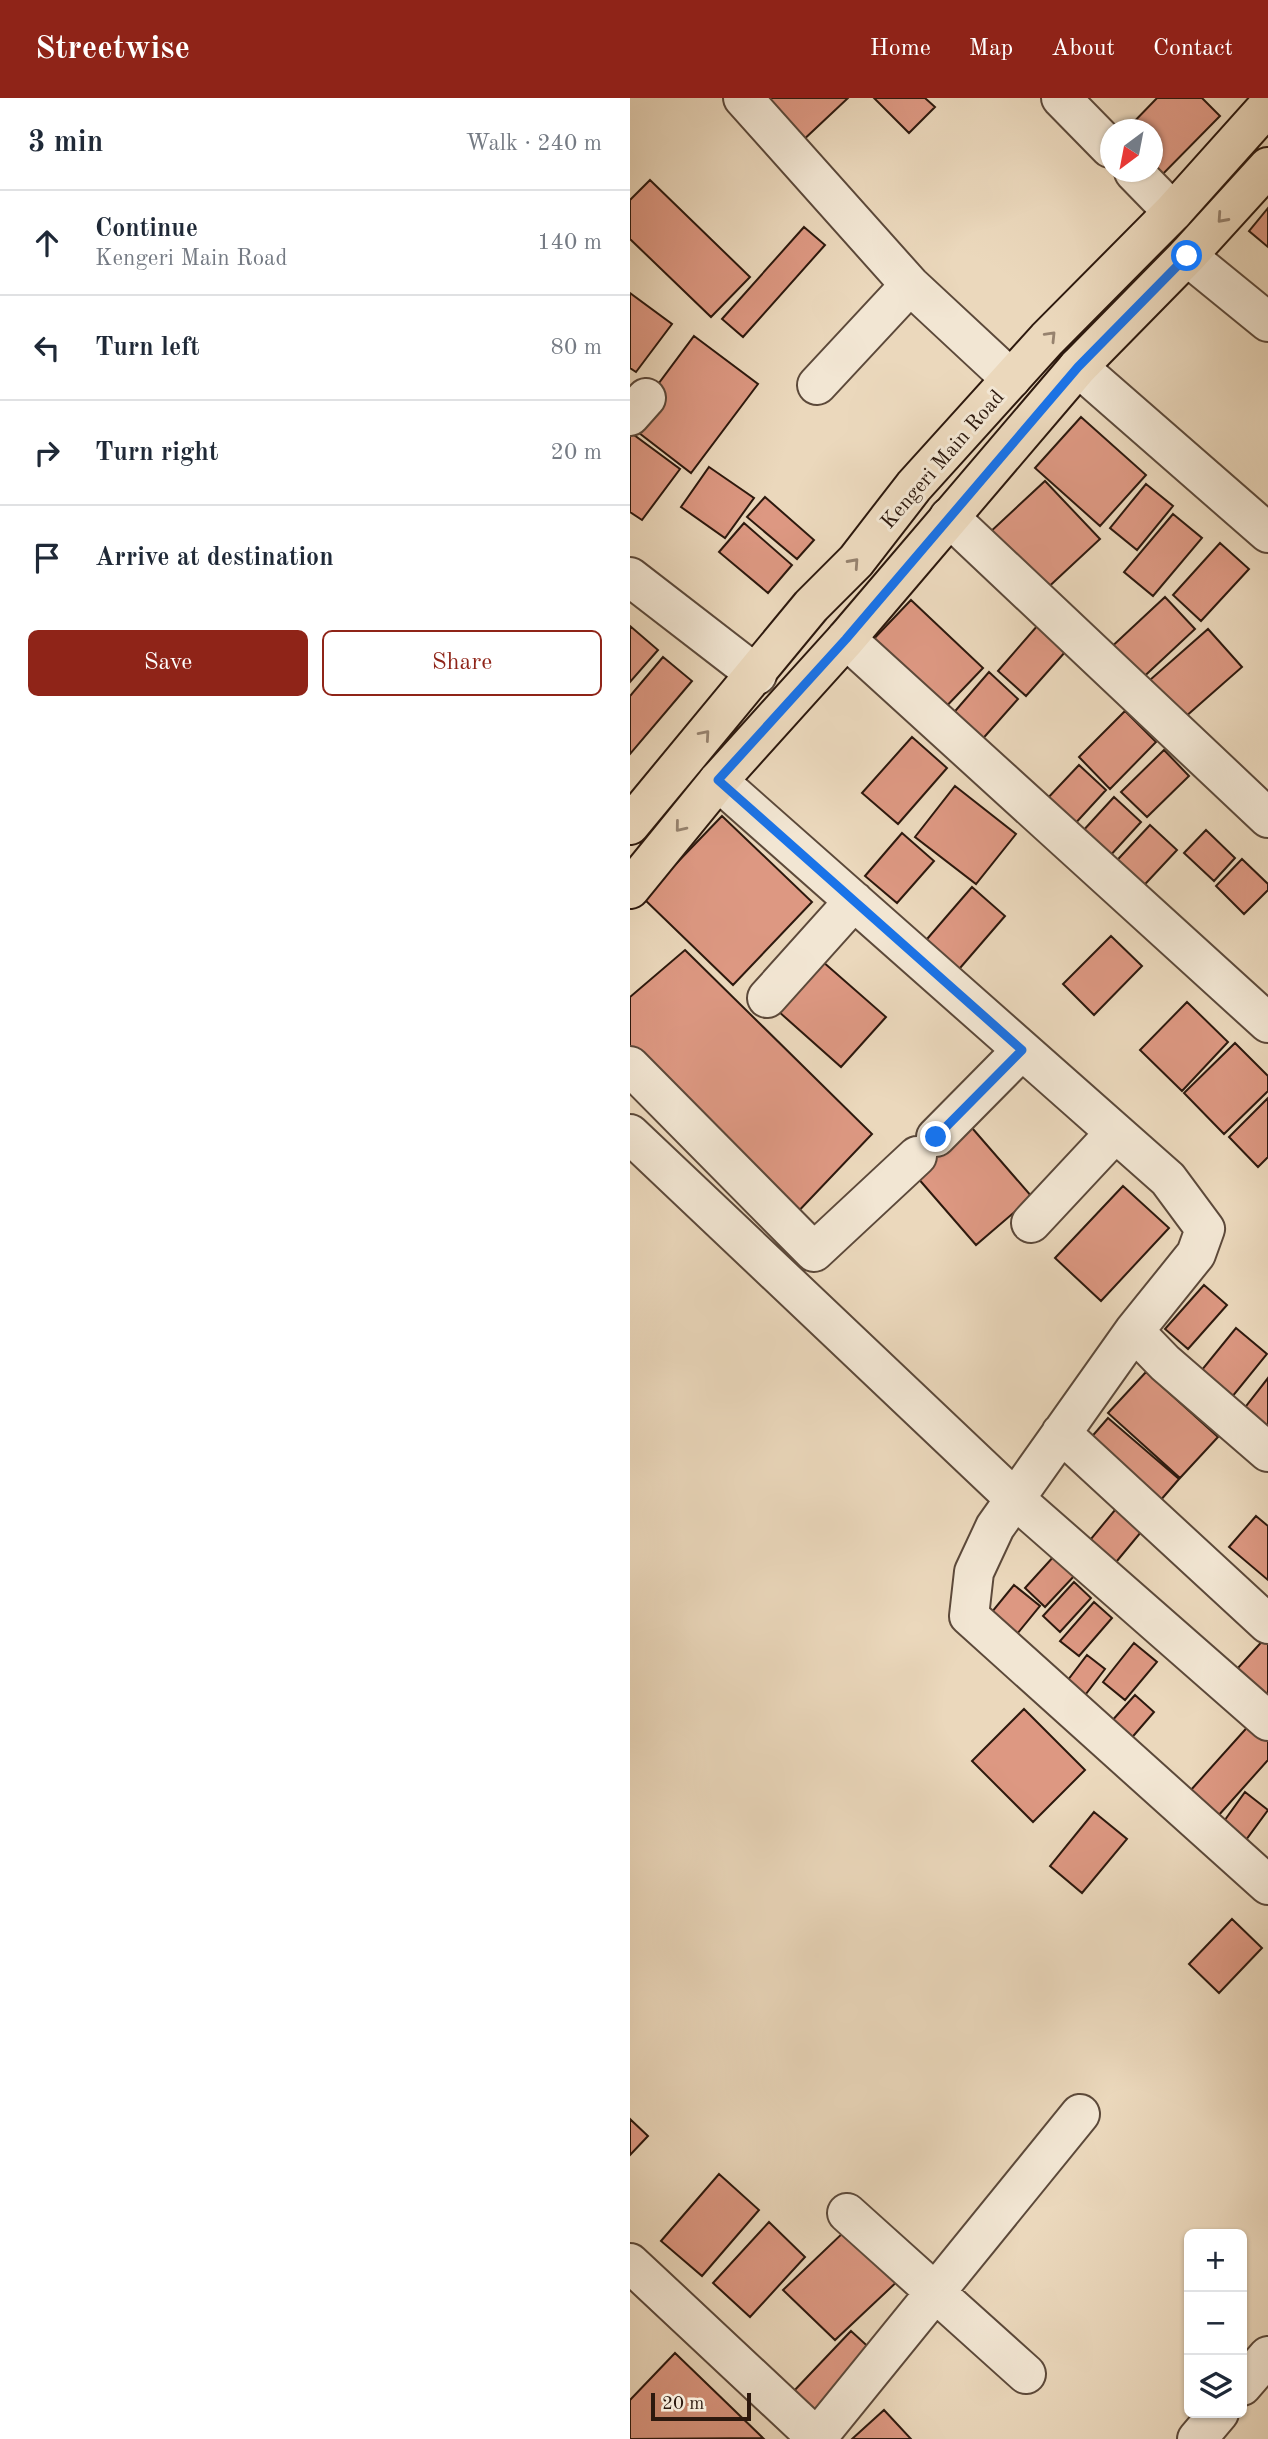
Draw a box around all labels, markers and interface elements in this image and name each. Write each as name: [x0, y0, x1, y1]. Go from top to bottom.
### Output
text: Streetwise: [35, 33, 190, 66]
text: Home: [870, 37, 931, 61]
text: Map: [969, 37, 1013, 61]
text: About: [1051, 37, 1115, 61]
text: Contact: [1153, 37, 1233, 61]
north arrow: [1100, 119, 1163, 182]
text: 3 min: [28, 128, 103, 158]
text: Walk · 240 m: [466, 132, 602, 155]
one-way arrow: [1218, 210, 1230, 223]
text: Continue: [95, 216, 198, 242]
icon: ahead: [28, 224, 66, 262]
text: 140 m: [537, 231, 602, 254]
route start: [1171, 240, 1202, 271]
text: Kengeri Main Road: [95, 247, 287, 270]
icon: left: [28, 329, 66, 367]
one-way arrow: [1042, 331, 1055, 344]
text: Turn left: [95, 335, 200, 361]
text: 80 m: [551, 336, 602, 359]
street label: Kengeri Main Road: [878, 387, 1009, 533]
icon: right: [28, 434, 66, 472]
text: Turn right: [95, 440, 218, 466]
text: 20 m: [551, 441, 602, 464]
icon: arrive: [28, 539, 66, 577]
text: Arrive at destination: [95, 545, 334, 571]
one-way arrow: [846, 558, 858, 571]
button: Save: [28, 630, 308, 696]
button: Share: [322, 630, 602, 696]
one-way arrow: [697, 730, 709, 743]
one-way arrow: [676, 819, 689, 831]
route end: [920, 1121, 951, 1152]
map controls: [1184, 2229, 1247, 2418]
button: +: [1184, 2229, 1247, 2292]
button: −: [1184, 2292, 1247, 2355]
button: layers: [1184, 2355, 1247, 2418]
scale bar: [651, 2390, 751, 2422]
text: 20 m: [662, 2395, 704, 2414]

